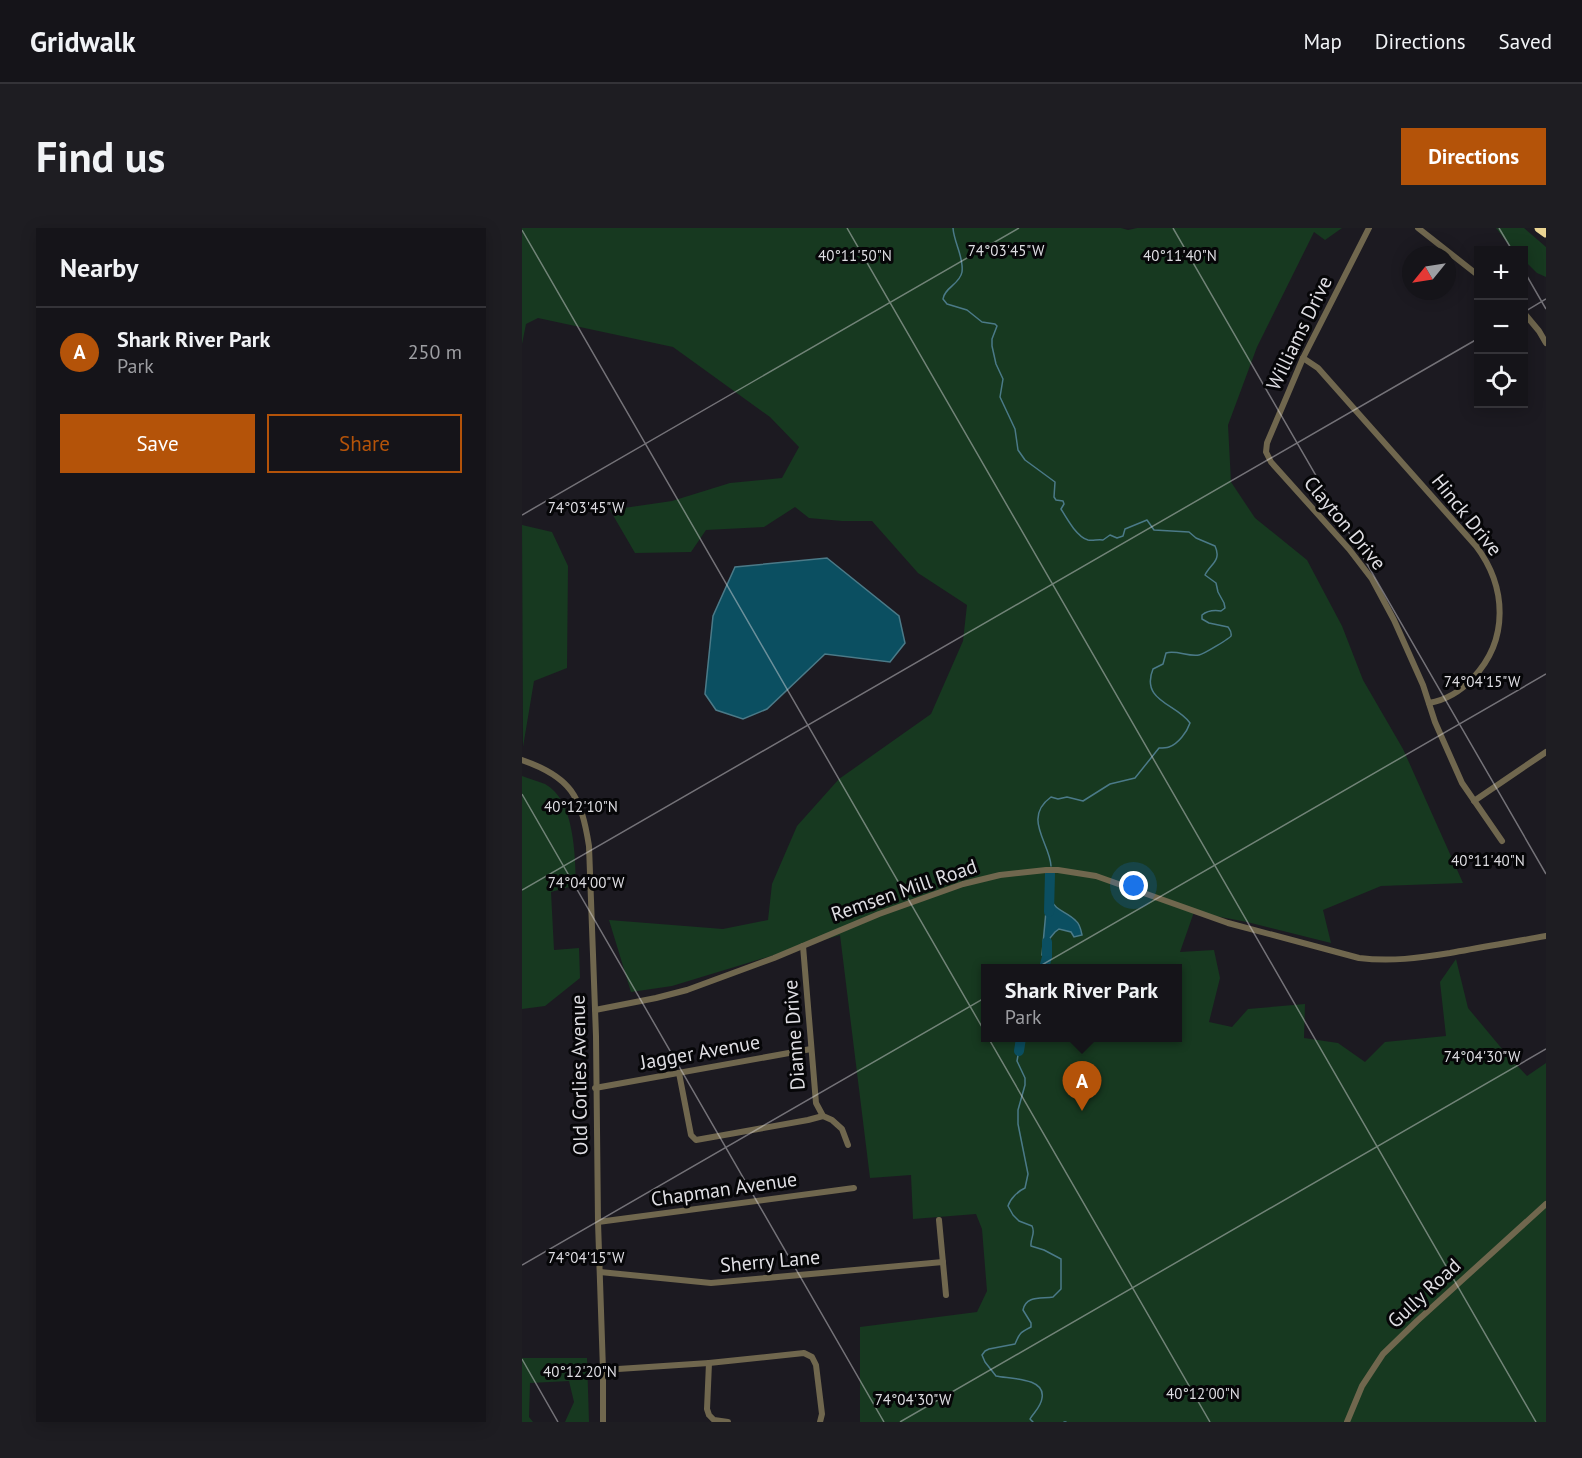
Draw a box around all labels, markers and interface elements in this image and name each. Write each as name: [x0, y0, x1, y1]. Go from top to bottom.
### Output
text: Gridwalk: [30, 23, 136, 60]
text: Map: [1303, 28, 1342, 55]
text: Directions: [1375, 28, 1466, 55]
text: Saved: [1499, 28, 1552, 55]
button: Directions: [1401, 128, 1546, 185]
text: Find us: [36, 129, 165, 184]
text: 74°03'45"W: [968, 241, 1045, 260]
text: 40°11'50"N: [818, 246, 892, 265]
text: 40°11'40"N: [1143, 246, 1217, 265]
north arrow: [1402, 246, 1456, 300]
map controls: [1474, 246, 1528, 408]
button: +: [1474, 246, 1528, 300]
text: Nearby: [60, 251, 138, 284]
street label: Williams Drive: [1260, 272, 1338, 394]
button: −: [1474, 300, 1528, 354]
text: Shark River Park: [117, 325, 270, 353]
text: A: [73, 339, 86, 365]
text: 250 m: [408, 339, 462, 365]
text: Park: [117, 353, 154, 379]
button: locate: [1474, 354, 1528, 408]
button: Save: [60, 414, 255, 473]
button: Share: [267, 414, 462, 473]
street label: Hinck Drive: [1426, 469, 1508, 561]
street label: Clayton Drive: [1298, 471, 1392, 575]
text: 74°03'45"W: [548, 498, 625, 517]
text: 74°04'15"W: [1444, 672, 1521, 691]
text: 40°12'10"N: [544, 797, 618, 816]
text: 40°11'40"N: [1451, 851, 1525, 870]
street label: Remsen Mill Road: [828, 853, 980, 927]
your location: [1119, 871, 1148, 900]
text: 74°04'00"W: [548, 873, 625, 892]
popup: [981, 964, 1182, 1042]
text: Shark River Park: [1005, 976, 1158, 1004]
street label: Dianne Drive: [777, 979, 811, 1091]
street label: Old Corlies Avenue: [565, 994, 593, 1156]
text: Park: [1005, 1004, 1042, 1030]
street label: Jagger Avenue: [637, 1029, 762, 1076]
text: 74°04'30"W: [1444, 1047, 1521, 1066]
pin: A: [1062, 1062, 1102, 1111]
street label: Chapman Avenue: [649, 1166, 799, 1212]
street label: Sherry Lane: [719, 1244, 821, 1278]
text: 74°04'15"W: [548, 1248, 625, 1267]
street label: Gully Road: [1382, 1252, 1466, 1334]
text: 40°12'20"N: [543, 1362, 617, 1381]
text: 40°12'00"N: [1166, 1384, 1240, 1403]
text: 74°04'30"W: [875, 1390, 952, 1409]

